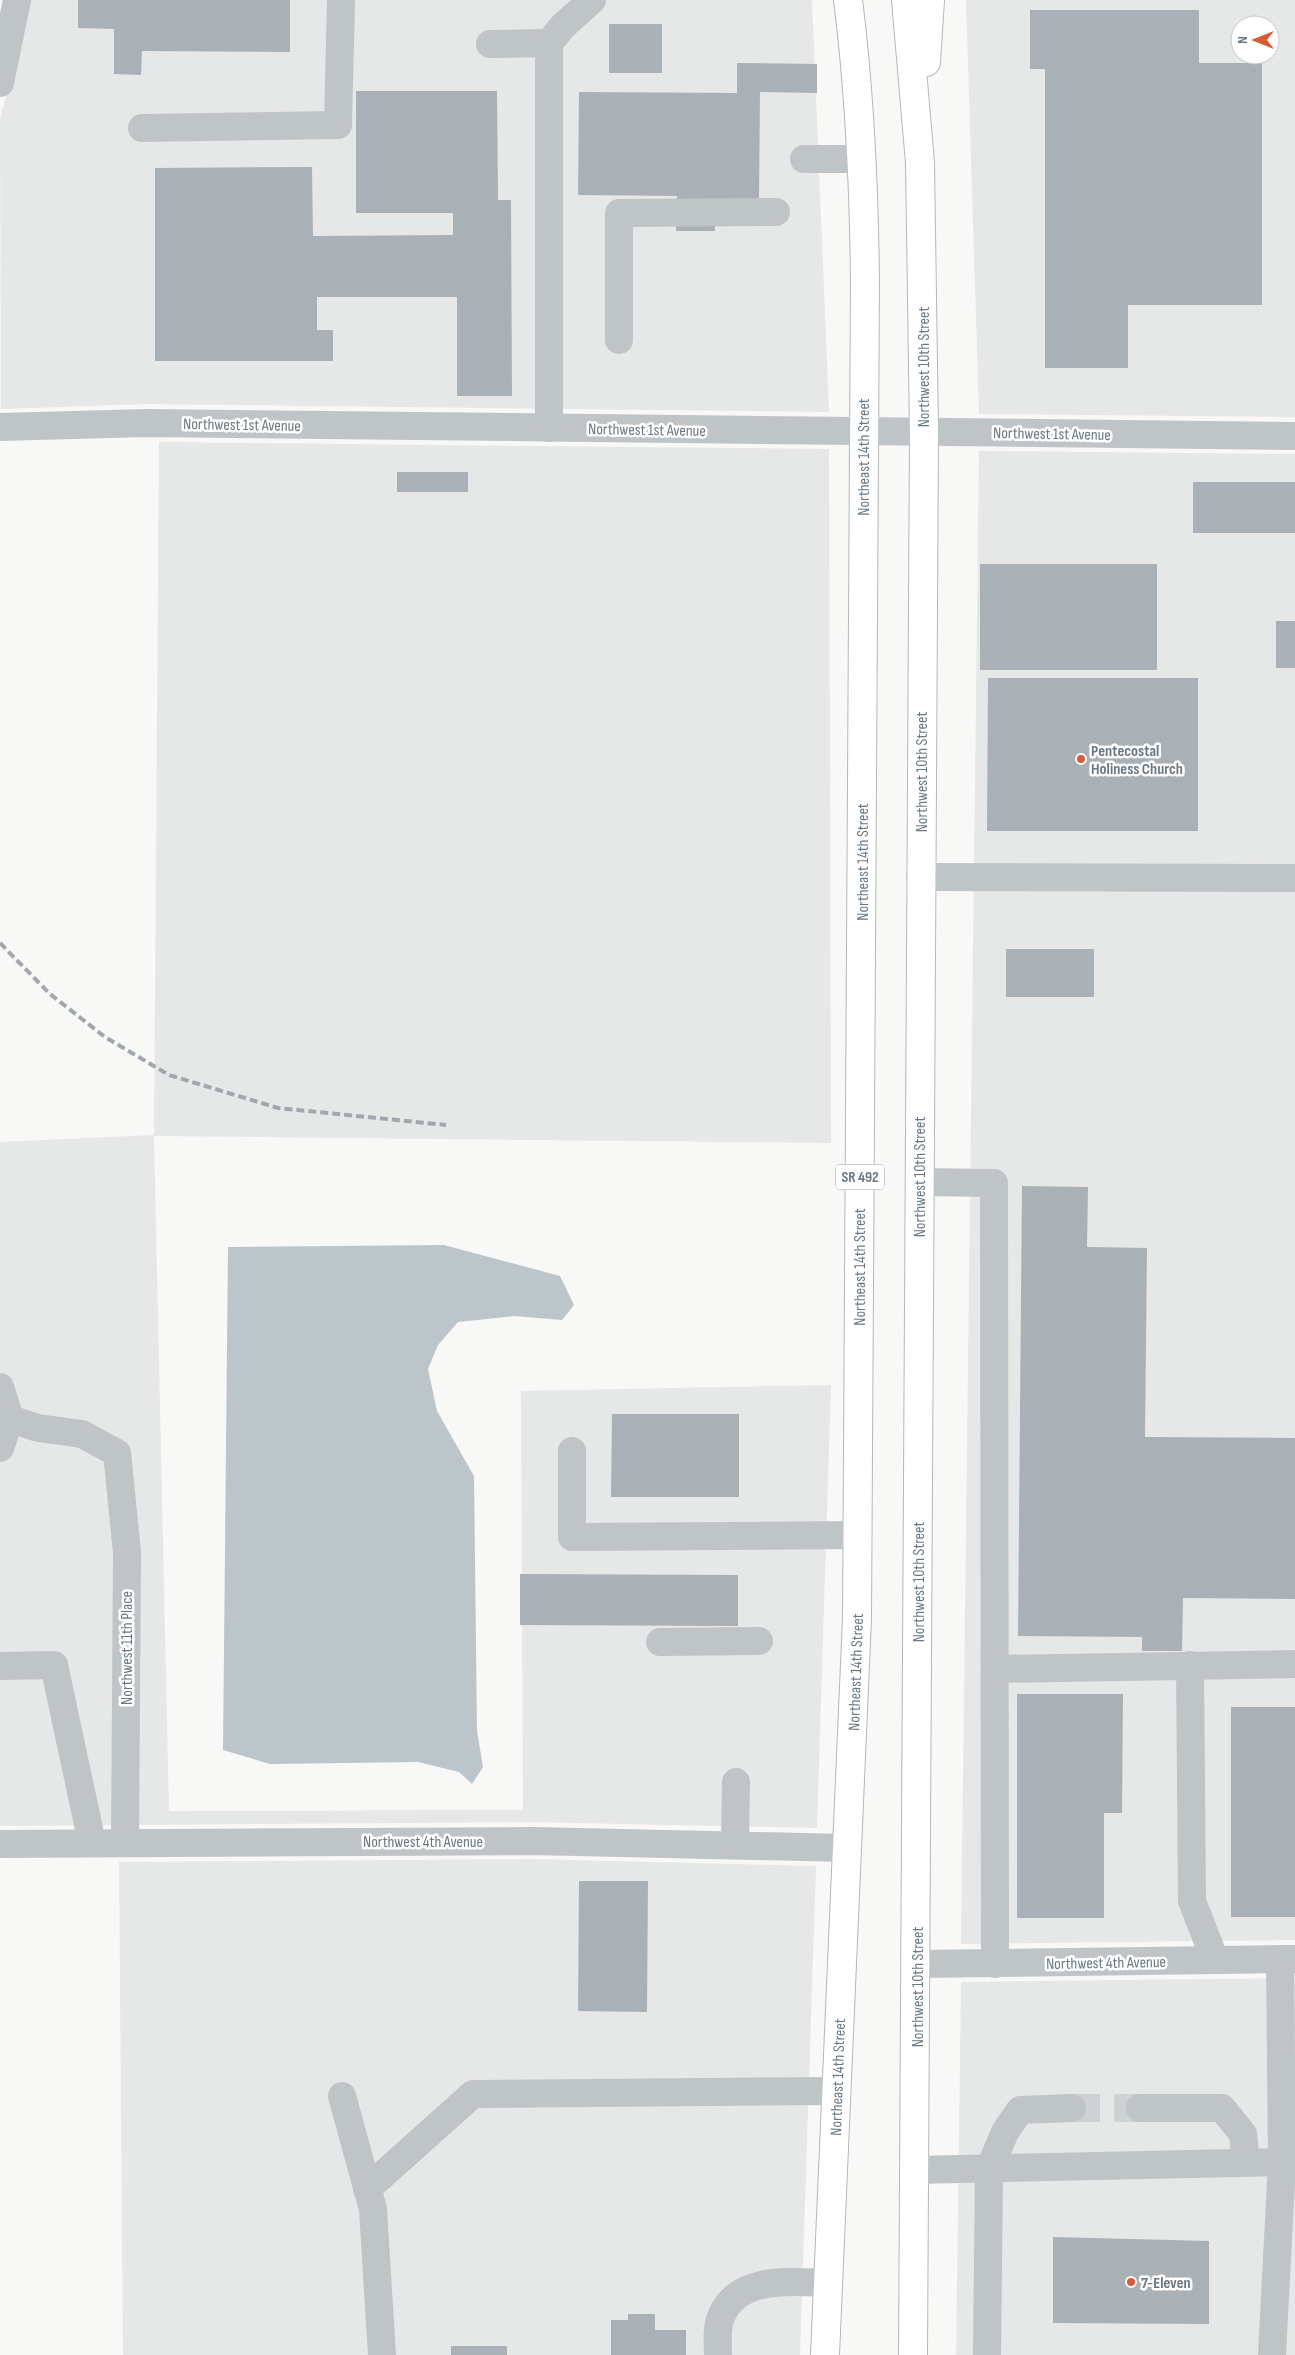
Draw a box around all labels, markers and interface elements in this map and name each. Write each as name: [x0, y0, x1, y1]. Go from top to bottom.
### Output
north arrow: [1230, 15, 1280, 65]
text: N: [1234, 36, 1251, 44]
street label: Northwest 10th Street: [915, 307, 934, 427]
street label: Northeast 14th Street: [855, 398, 874, 516]
street label: Northwest 1st Avenue: [183, 415, 301, 436]
street label: Northwest 1st Avenue: [588, 420, 706, 441]
street label: Northwest 1st Avenue: [993, 424, 1111, 445]
street label: Northwest 10th Street: [913, 712, 932, 832]
place label: Pentecostal Holiness Church: [1091, 742, 1183, 779]
marker: Pentecostal Holiness Church: [1075, 753, 1087, 765]
street label: Northeast 14th Street: [854, 803, 873, 921]
street label: Northwest 10th Street: [911, 1117, 930, 1237]
road number: SR 492: [836, 1164, 884, 1190]
street label: Northeast 14th Street: [851, 1208, 870, 1326]
street label: Northwest 10th Street: [910, 1522, 929, 1642]
street label: Northwest 11th Place: [118, 1591, 137, 1705]
street label: Northeast 14th Street: [845, 1613, 868, 1731]
street label: Northwest 4th Avenue: [363, 1833, 483, 1852]
street label: Northwest 10th Street: [909, 1927, 928, 2047]
street label: Northwest 4th Avenue: [1046, 1953, 1166, 1974]
street label: Northeast 14th Street: [827, 2018, 850, 2136]
place label: 7-Eleven: [1141, 2274, 1191, 2293]
marker: 7-Eleven: [1125, 2276, 1137, 2288]

